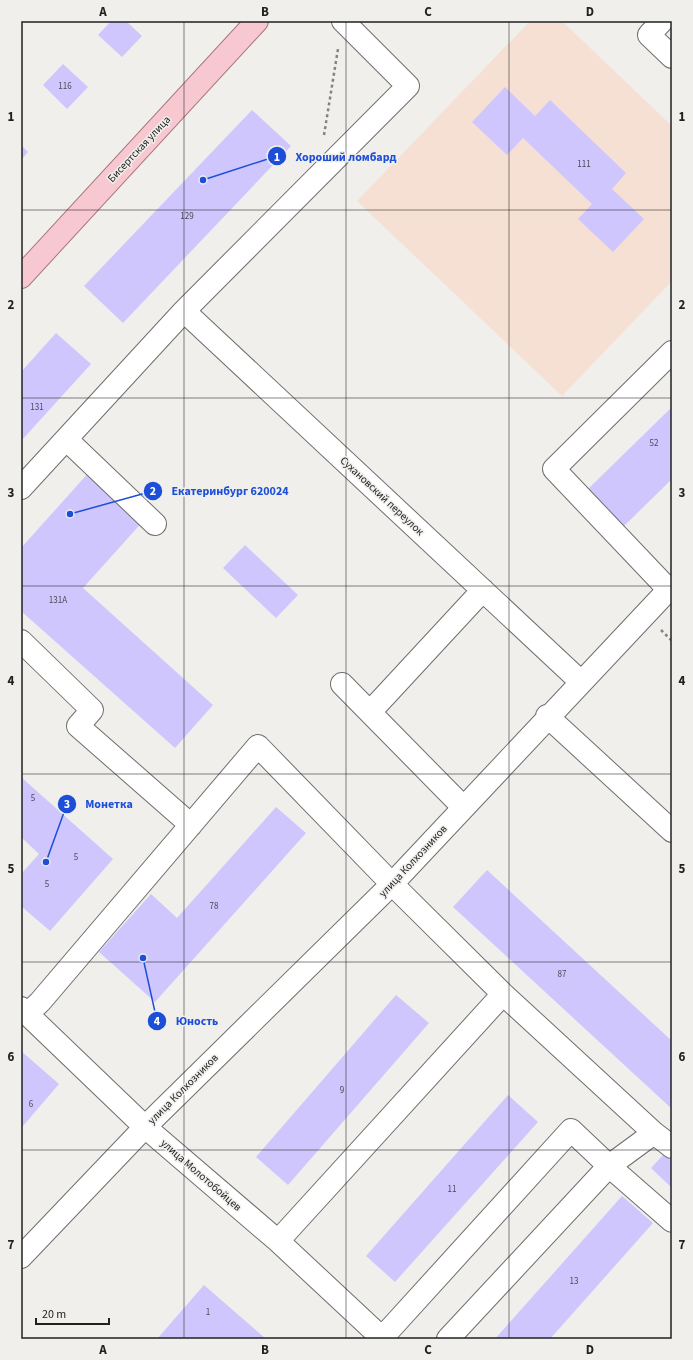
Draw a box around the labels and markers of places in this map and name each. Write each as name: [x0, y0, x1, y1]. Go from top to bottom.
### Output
callout: Хороший ломбард: [267, 144, 405, 168]
callout: Екатеринбург 620024: [143, 479, 297, 503]
callout: Монетка: [57, 792, 140, 816]
callout: Юность: [147, 1009, 226, 1033]

